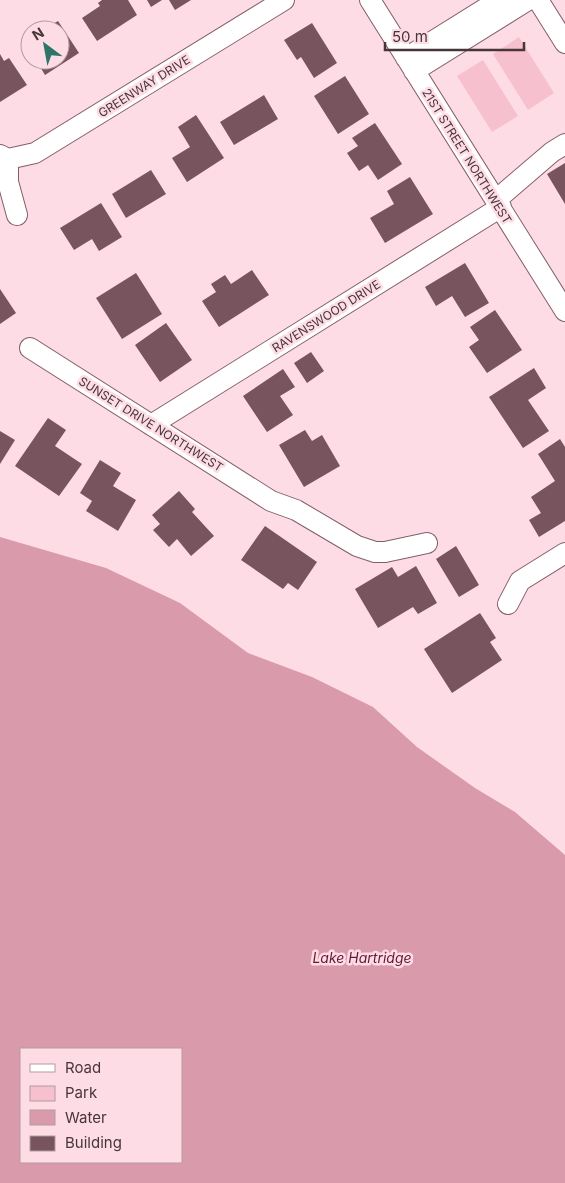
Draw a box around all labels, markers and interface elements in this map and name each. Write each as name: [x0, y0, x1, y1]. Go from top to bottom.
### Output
north arrow: [20, 20, 70, 70]
scale bar: [385, 20, 524, 52]
text: N: [29, 24, 47, 44]
text: 50 m: [392, 27, 428, 46]
street label: GREENWAY DRIVE: [95, 52, 193, 120]
street label: 21ST STREET NORTHWEST: [419, 86, 515, 227]
street label: RAVENSWOOD DRIVE: [269, 277, 383, 355]
street label: SUNSET DRIVE NORTHWEST: [76, 373, 226, 475]
water label: Lake Hartridge: [312, 949, 412, 966]
legend: [20, 1048, 182, 1163]
text: Road: [65, 1058, 101, 1077]
text: Park: [65, 1083, 98, 1102]
text: Water: [65, 1108, 107, 1127]
text: Building: [65, 1133, 122, 1152]

